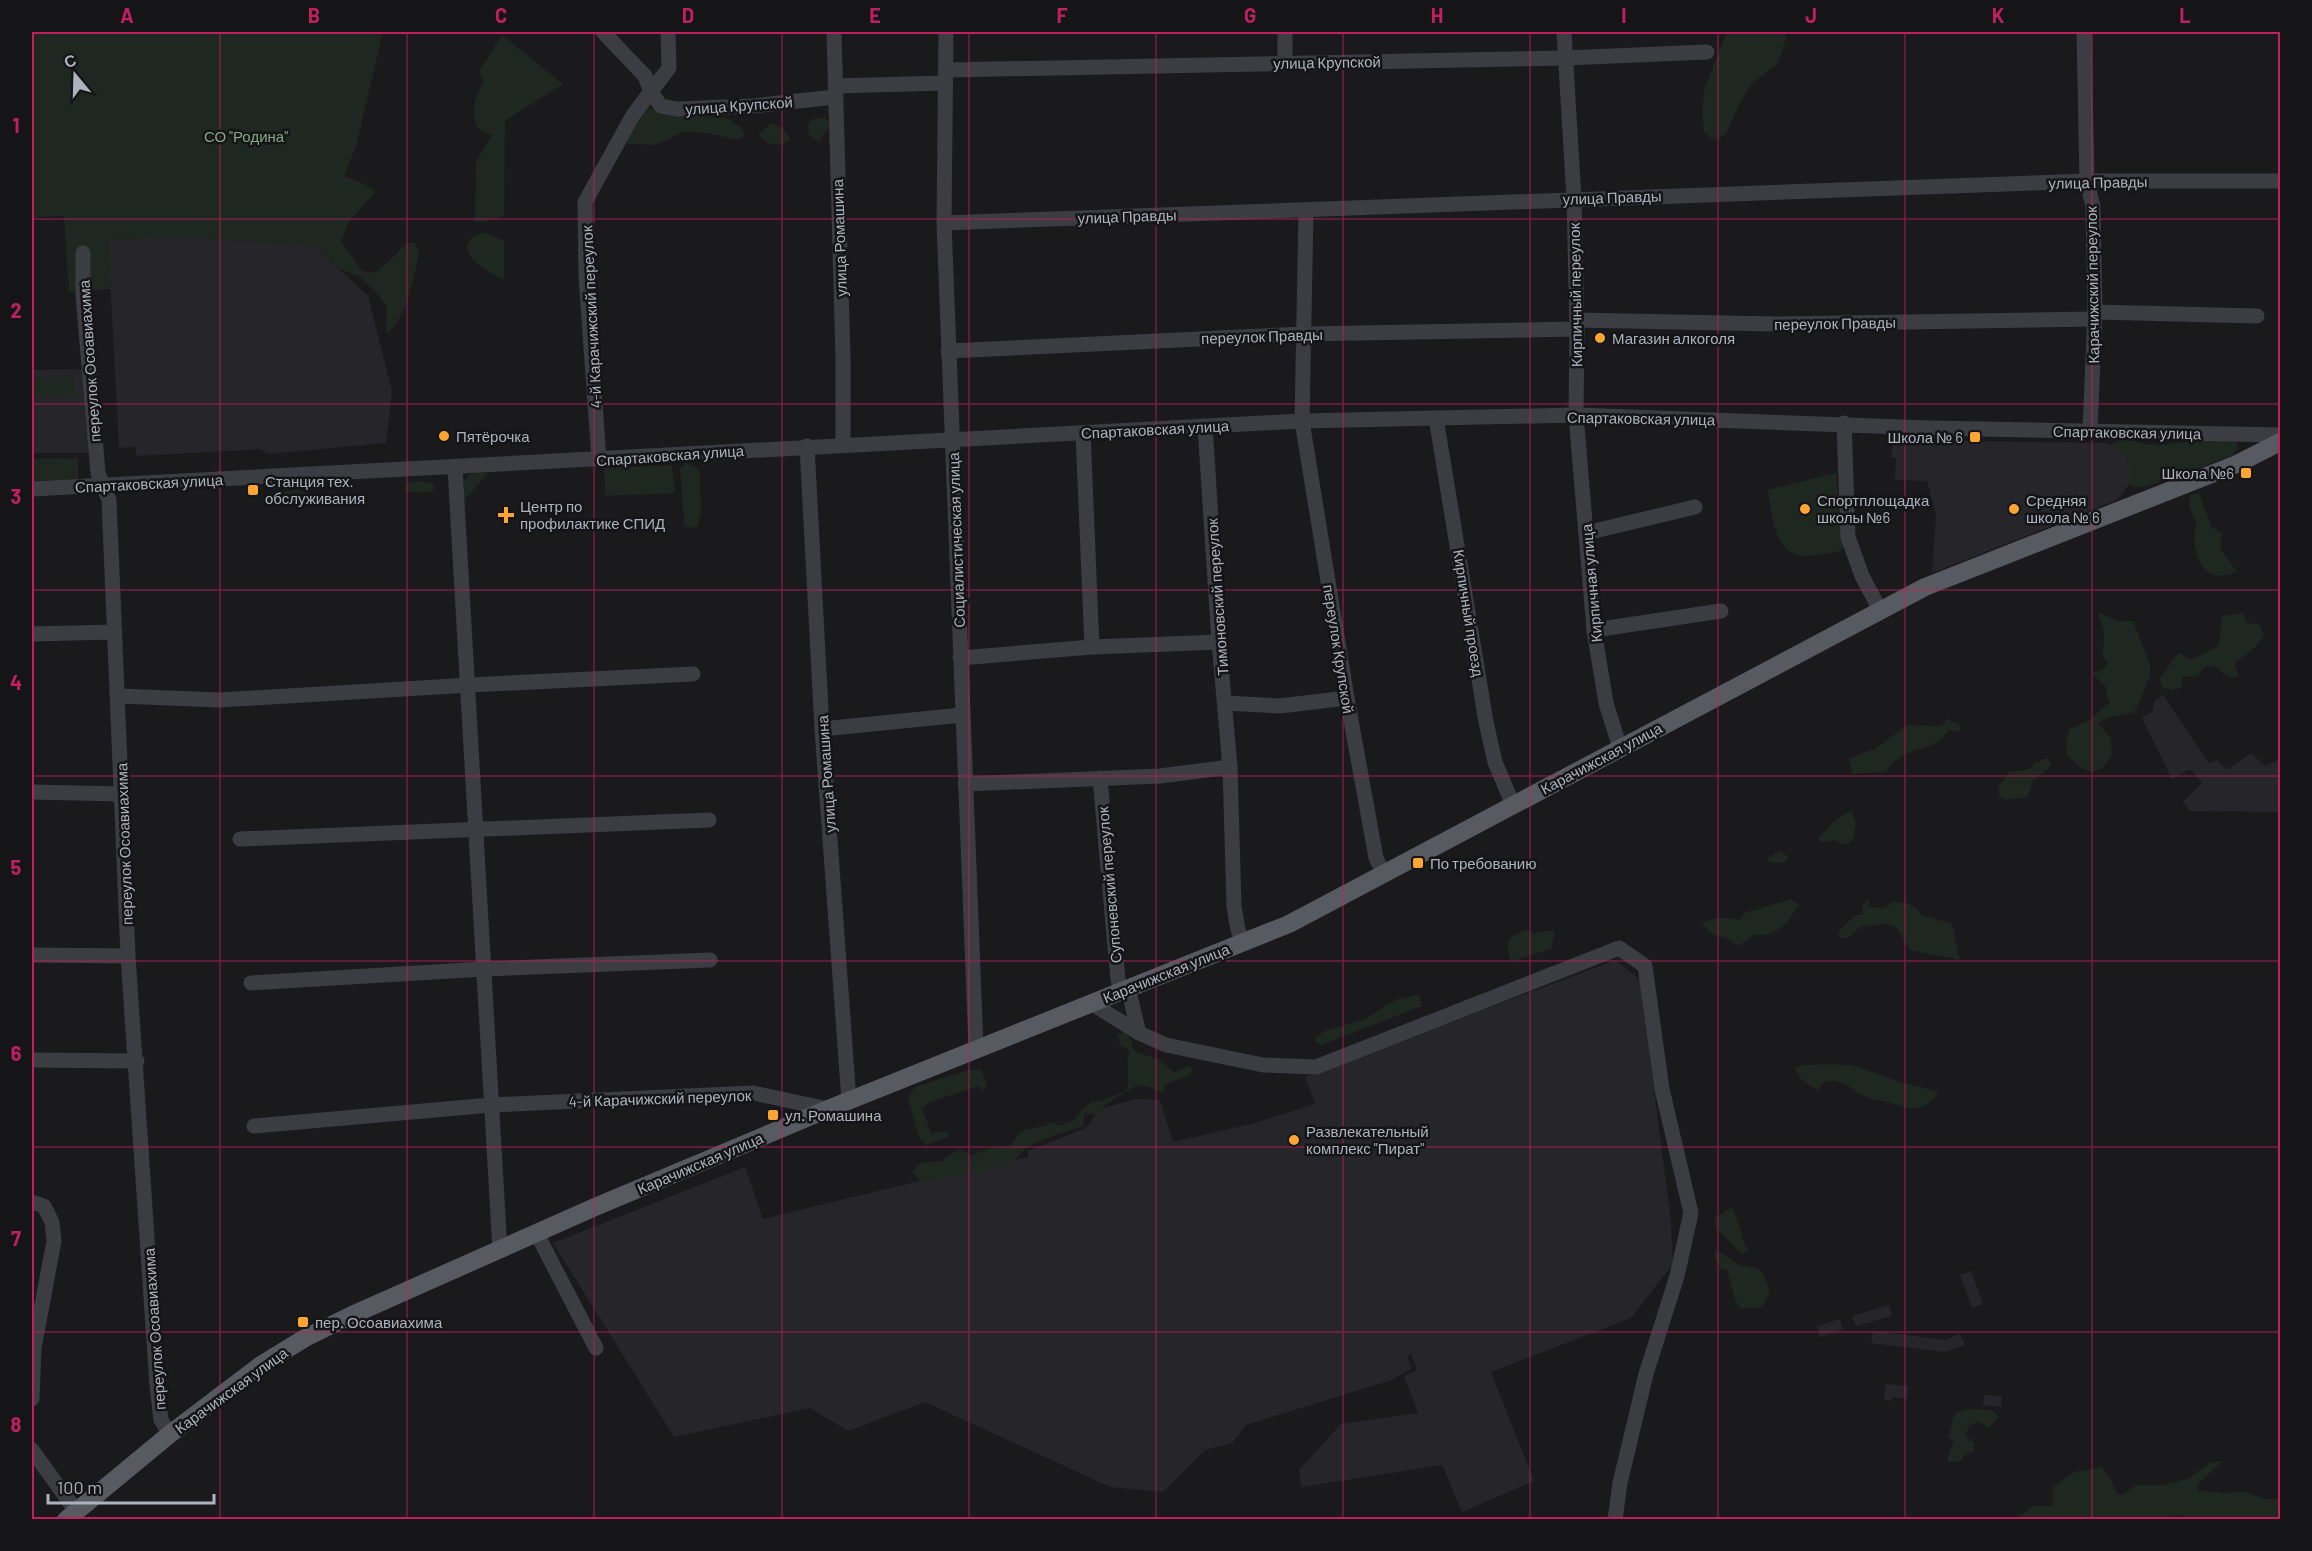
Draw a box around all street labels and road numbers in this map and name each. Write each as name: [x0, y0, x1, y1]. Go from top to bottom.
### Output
street label: улица Крупской: [1273, 52, 1381, 72]
street label: улица Крупской: [685, 92, 793, 118]
street label: улица Правды: [2048, 172, 2148, 192]
street label: улица Ромашина: [828, 178, 850, 297]
street label: улица Правды: [1562, 186, 1662, 208]
street label: улица Правды: [1077, 205, 1177, 227]
street label: Карачижский переулок: [2082, 206, 2102, 364]
street label: Кирпичный переулок: [1565, 222, 1585, 367]
street label: 4-й Карачижский переулок: [577, 225, 605, 409]
street label: переулок Осоавиахима: [74, 279, 104, 443]
street label: переулок Правды: [1774, 313, 1896, 333]
street label: переулок Правды: [1201, 325, 1323, 347]
street label: Спартаковская улица: [1567, 408, 1716, 428]
street label: Спартаковская улица: [1080, 416, 1230, 442]
street label: Спартаковская улица: [2053, 422, 2202, 442]
street label: Спартаковская улица: [595, 441, 745, 469]
street label: Социалистическая улица: [944, 451, 968, 628]
street label: Спартаковская улица: [74, 470, 224, 496]
street label: Тимоновский переулок: [1202, 517, 1231, 676]
street label: Кирпичная улица: [1577, 522, 1605, 643]
street label: Кирпичный проезд: [1450, 548, 1488, 678]
street label: переулок Крупской: [1320, 583, 1358, 715]
street label: улица Ромашина: [813, 714, 839, 833]
street label: Карачижская улица: [1537, 718, 1665, 798]
street label: переулок Осоавиахима: [112, 762, 136, 925]
street label: Супоневский переулок: [1093, 806, 1125, 964]
street label: Карачижская улица: [1100, 939, 1232, 1007]
street label: 4-й Карачижский переулок: [568, 1086, 752, 1110]
street label: Карачижская улица: [634, 1128, 766, 1198]
street label: переулок Осоавиахима: [139, 1247, 169, 1411]
street label: Карачижская улица: [171, 1343, 291, 1437]

